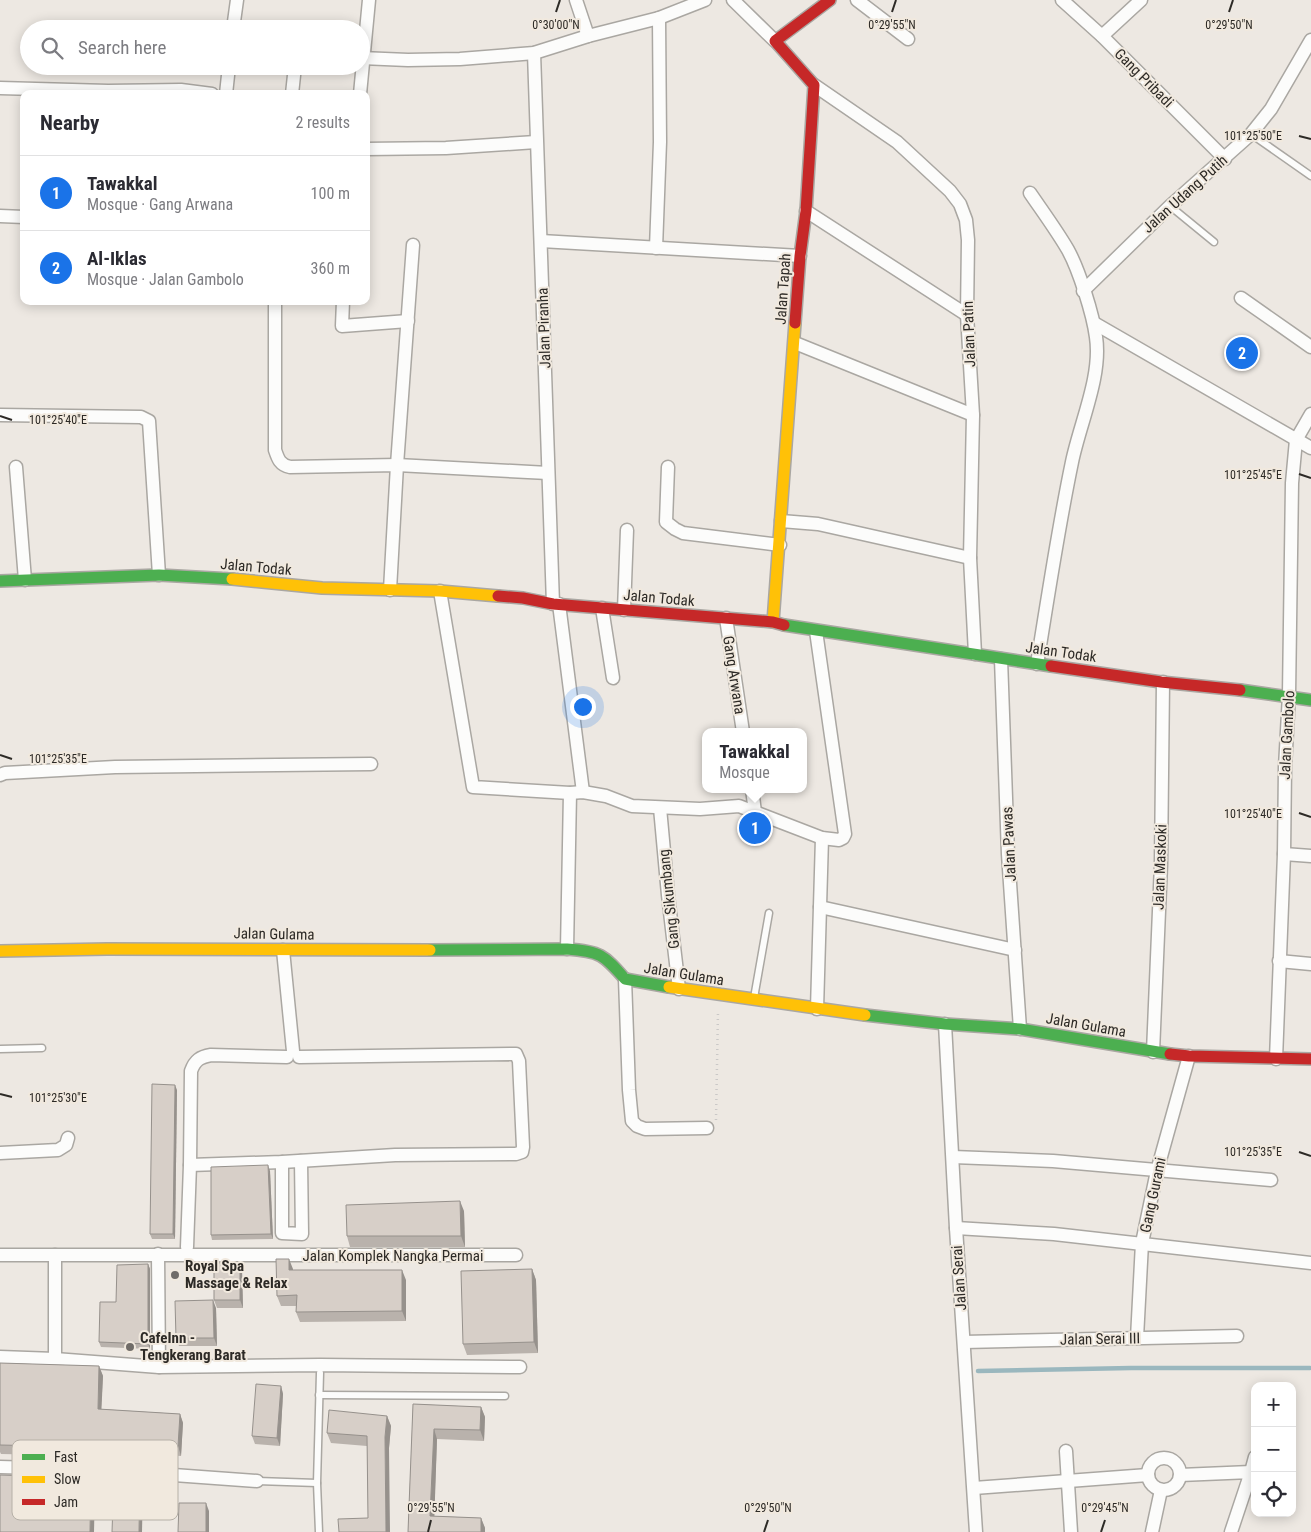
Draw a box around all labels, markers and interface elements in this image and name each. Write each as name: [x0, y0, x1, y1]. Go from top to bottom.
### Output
text: 0°30'00"N: [532, 18, 580, 32]
text: 0°29'55"N: [868, 18, 916, 32]
text: 0°29'50"N: [1205, 18, 1253, 32]
search box: [20, 20, 370, 75]
icon: search: [38, 34, 66, 62]
text: Search here: [78, 36, 166, 59]
street label: Gang Pribadi: [1111, 45, 1177, 111]
text: Nearby: [40, 111, 99, 135]
text: 2 results: [295, 113, 350, 132]
text: 101°25'50"E: [1224, 129, 1282, 143]
street label: Jalan Udang Putih: [1139, 151, 1231, 237]
text: Tawakkal: [87, 172, 158, 195]
text: 1: [52, 184, 60, 203]
text: 100 m: [311, 184, 350, 203]
text: Mosque · Gang Arwana: [87, 195, 233, 214]
text: Al-Iklas: [87, 247, 147, 270]
street label: Jalan Tapah: [772, 253, 794, 325]
text: 2: [52, 259, 60, 278]
text: 360 m: [311, 259, 350, 278]
text: Mosque · Jalan Gambolo: [87, 270, 244, 289]
street label: Jalan Piranha: [534, 287, 554, 369]
street label: Jalan Patin: [959, 301, 979, 367]
pin: 2: [1226, 334, 1258, 372]
text: 101°25'40"E: [29, 413, 87, 427]
text: 101°25'45"E: [1224, 468, 1282, 482]
street label: Jalan Todak: [220, 555, 293, 579]
street label: Jalan Todak: [623, 586, 696, 610]
street label: Gang Arwana: [719, 635, 749, 715]
street label: Jalan Todak: [1024, 638, 1098, 666]
street label: Jalan Gambolo: [1276, 690, 1298, 780]
your location: [570, 694, 596, 720]
popup: [702, 728, 807, 793]
text: Tawakkal: [719, 740, 790, 763]
text: 101°25'35"E: [29, 752, 87, 766]
text: Mosque: [719, 763, 770, 782]
street label: Jalan Pawas: [998, 806, 1020, 882]
text: 101°25'40"E: [1224, 807, 1282, 821]
pin: 1: [739, 809, 771, 847]
street label: Jalan Maskoki: [1150, 824, 1170, 910]
street label: Gang Sikumbang: [655, 848, 683, 950]
street label: Jalan Gulama: [233, 924, 315, 944]
street label: Jalan Gulama: [643, 959, 725, 989]
street label: Jalan Gulama: [1045, 1009, 1127, 1041]
text: 101°25'30"E: [29, 1091, 87, 1105]
text: 101°25'35"E: [1224, 1145, 1282, 1159]
street label: Gang Gurami: [1136, 1156, 1170, 1234]
street label: Jalan Serai: [948, 1245, 970, 1311]
street label: Jalan Komplek Nangka Permai: [303, 1247, 483, 1265]
place label: Royal Spa Massage & Relax: [185, 1257, 288, 1292]
marker: Royal Spa Massage & Relax: [169, 1269, 181, 1281]
place label: CafeInn - Tengkerang Barat: [140, 1329, 246, 1364]
street label: Jalan Serai III: [1060, 1329, 1140, 1349]
marker: CafeInn - Tengkerang Barat: [124, 1341, 136, 1353]
map controls: [1251, 1382, 1296, 1517]
button: +: [1251, 1382, 1296, 1427]
button: −: [1251, 1427, 1296, 1472]
legend: [12, 1440, 178, 1520]
text: Fast: [54, 1449, 78, 1465]
text: Slow: [54, 1471, 81, 1487]
button: locate: [1251, 1472, 1296, 1517]
text: Jam: [54, 1494, 78, 1510]
text: 0°29'55"N: [407, 1501, 455, 1515]
text: 0°29'50"N: [744, 1501, 792, 1515]
text: 0°29'45"N: [1081, 1501, 1129, 1515]

